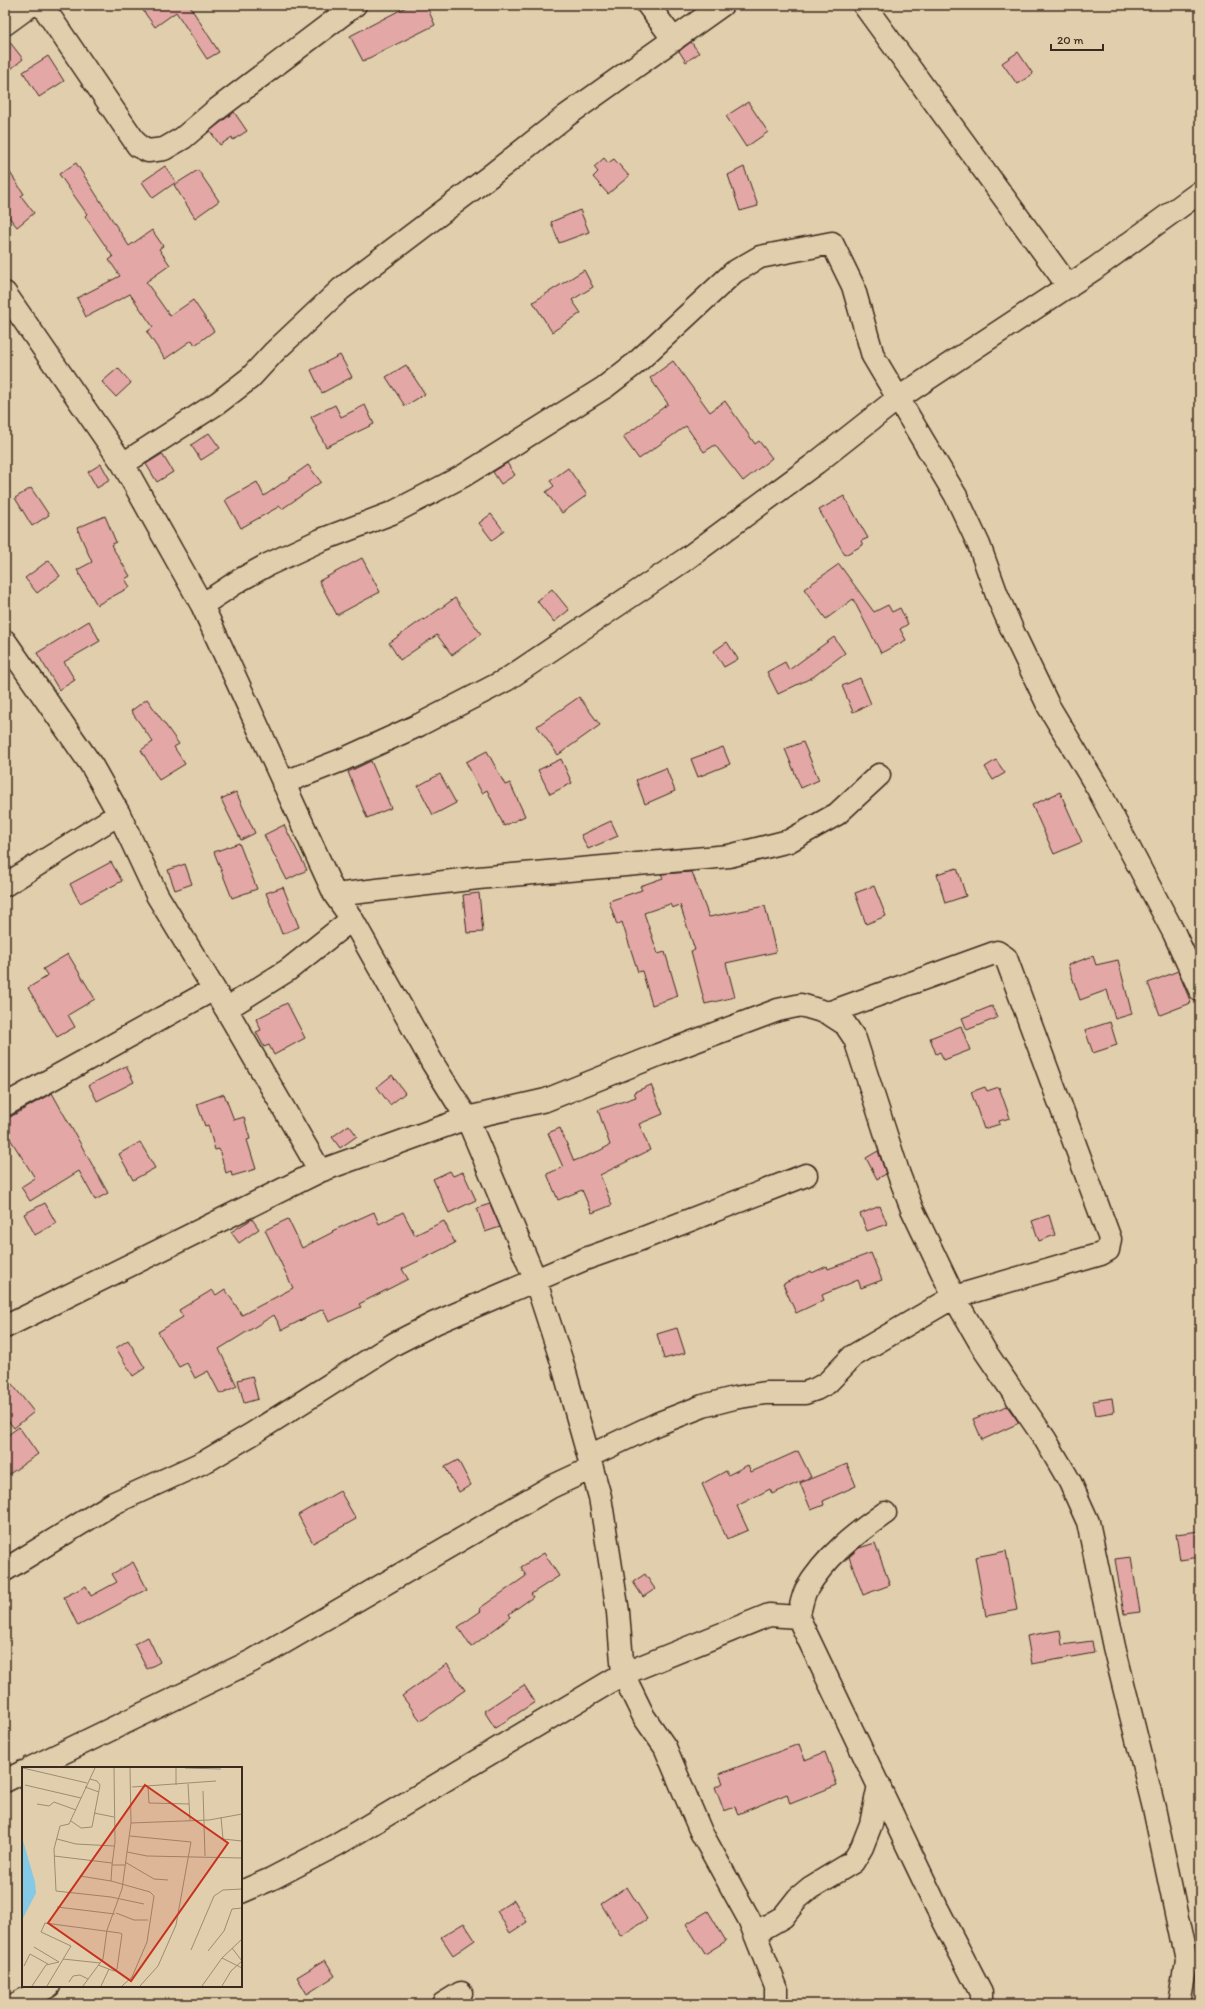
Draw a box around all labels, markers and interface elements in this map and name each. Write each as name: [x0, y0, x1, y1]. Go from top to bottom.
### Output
scale bar: [1051, 26, 1103, 52]
text: 20 m: [1057, 33, 1084, 47]
inset map: [22, 1767, 242, 1987]

